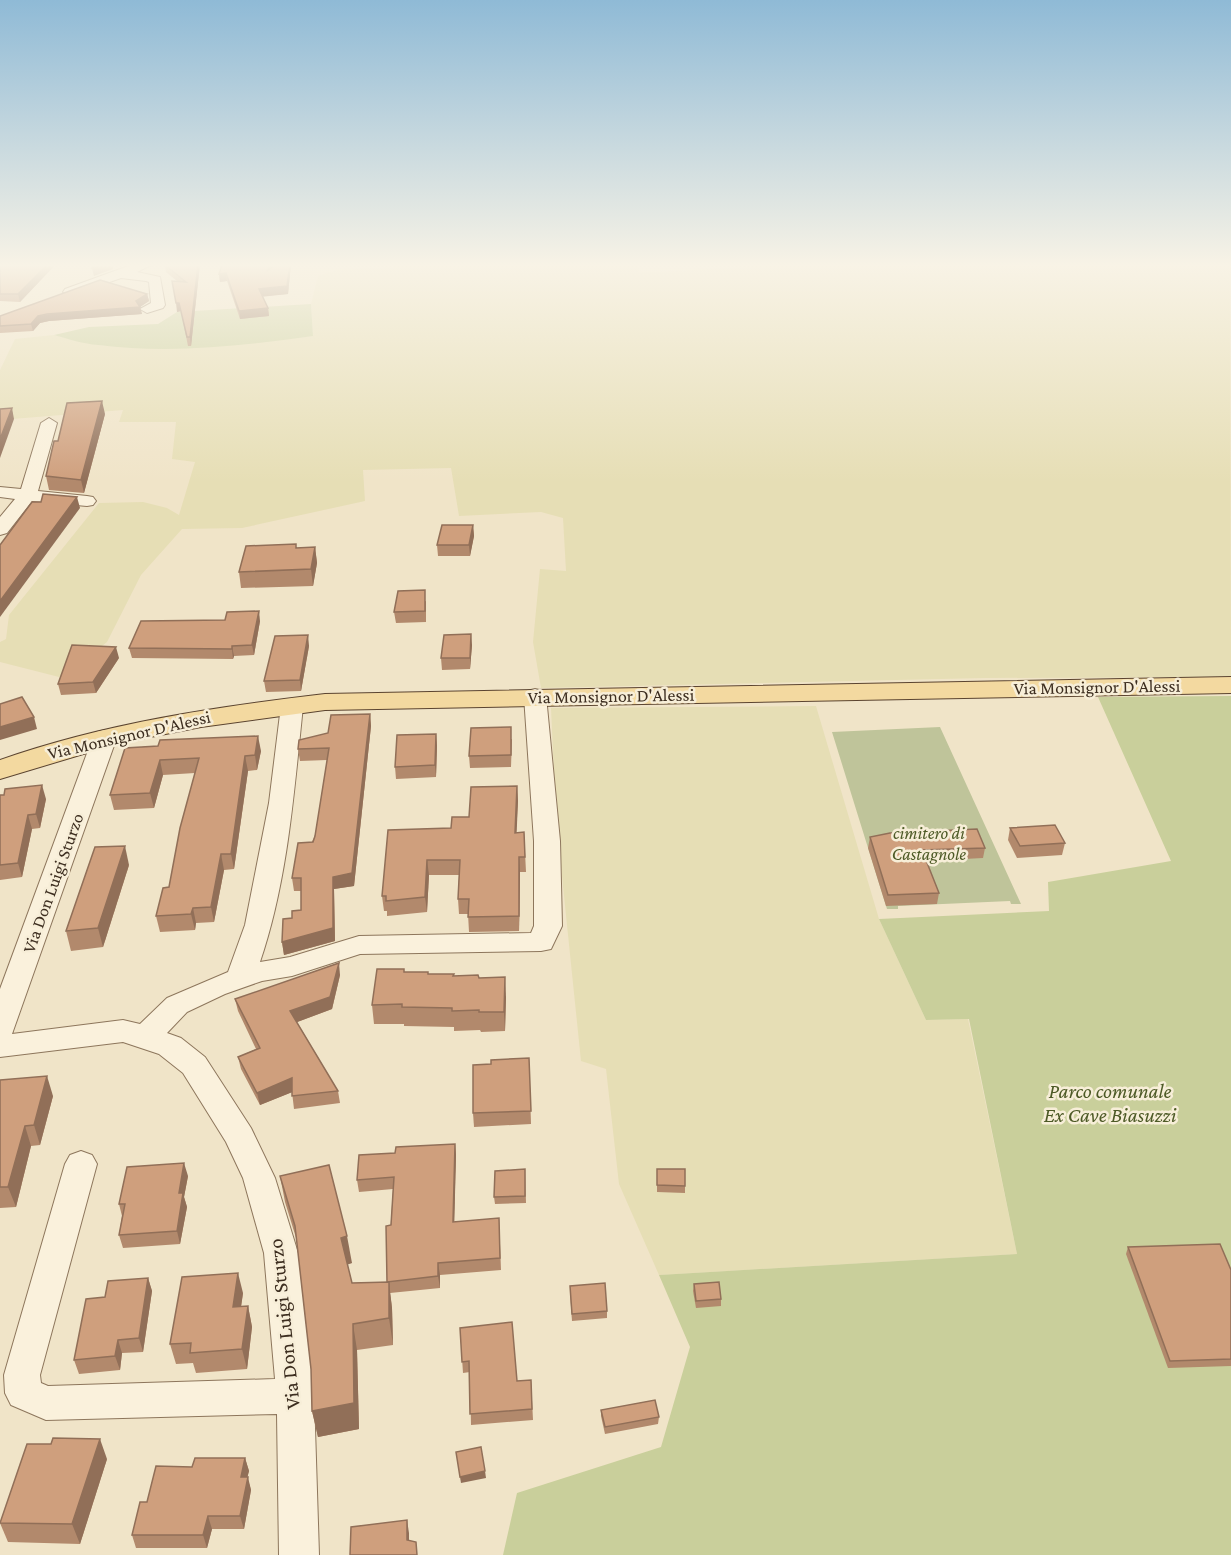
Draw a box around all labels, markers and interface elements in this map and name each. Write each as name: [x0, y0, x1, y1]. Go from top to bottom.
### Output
street label: Via Monsignor D'Alessi: [1014, 676, 1181, 698]
street label: Via Monsignor D'Alessi: [528, 685, 695, 707]
street label: Via Monsignor D'Alessi: [46, 706, 213, 763]
street label: Via Don Luigi Sturzo: [18, 810, 88, 956]
park label: cimitero di Castagnole: [892, 823, 966, 864]
park label: Parco comunale Ex Cave Biasuzzi: [1044, 1079, 1177, 1127]
street label: Via Don Luigi Sturzo: [263, 1237, 305, 1411]

